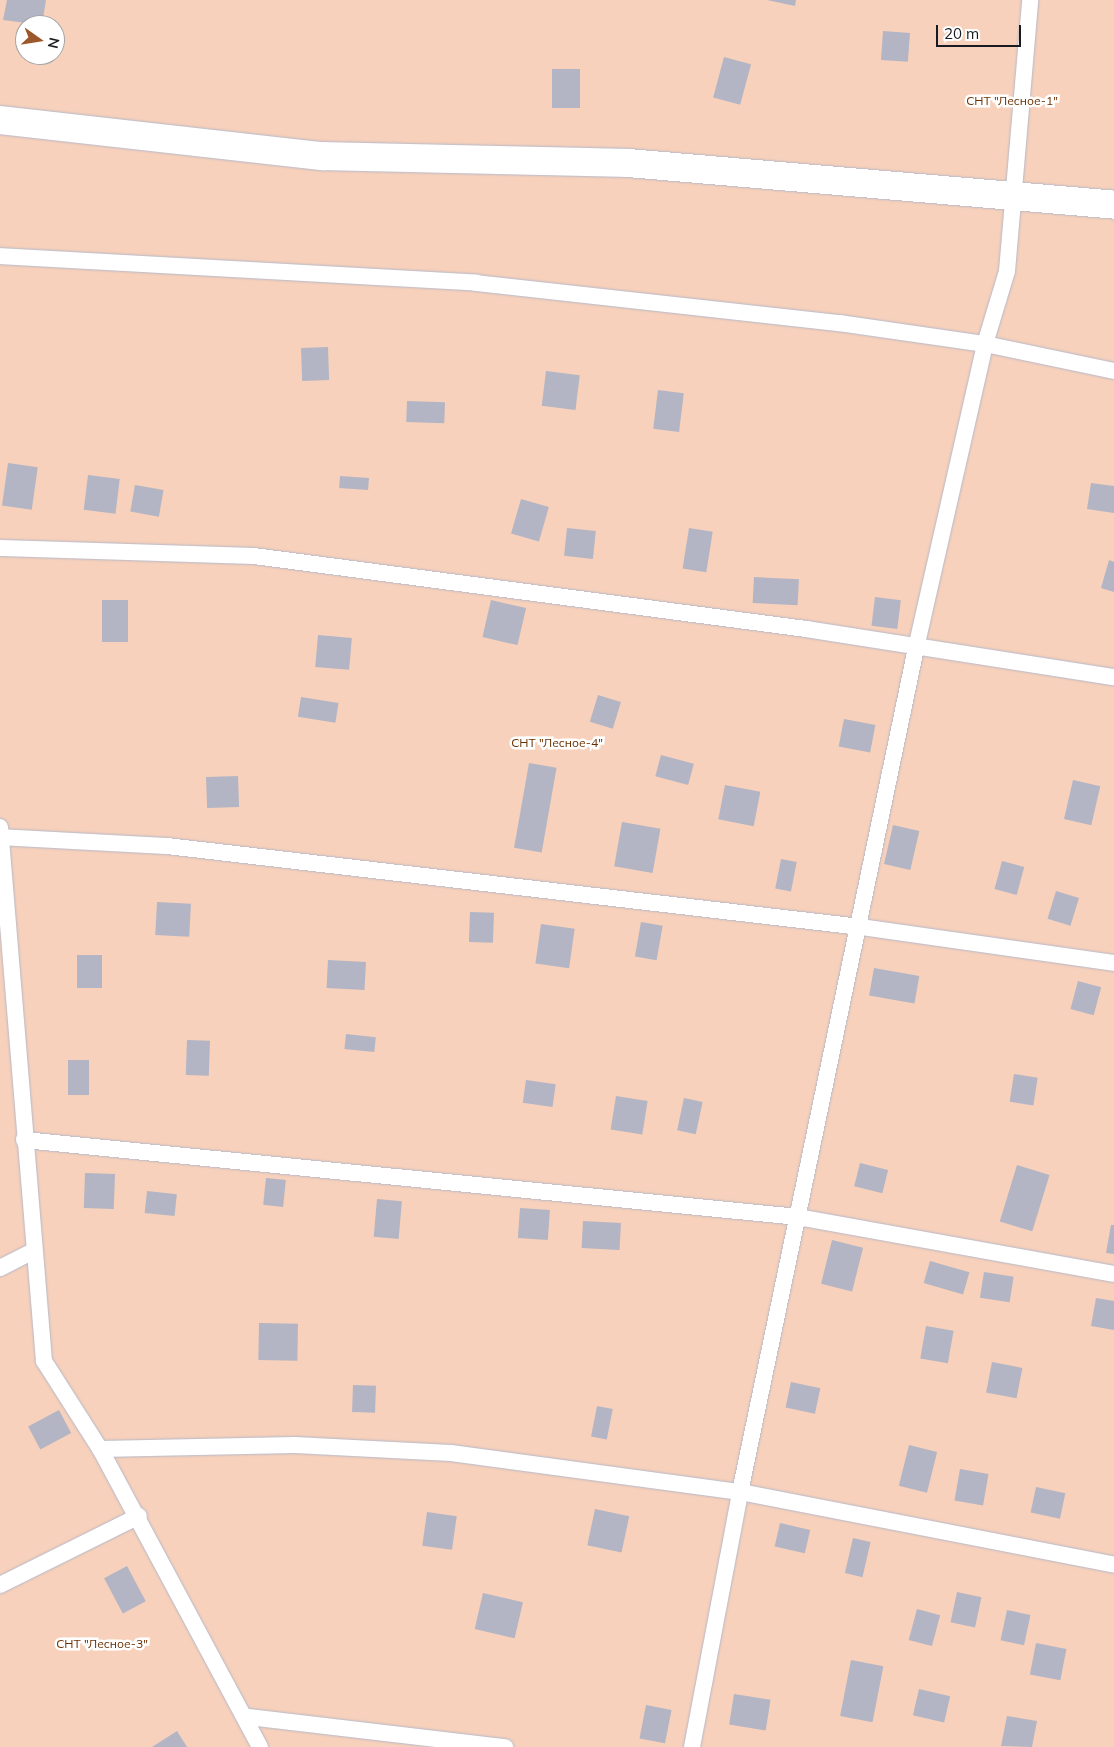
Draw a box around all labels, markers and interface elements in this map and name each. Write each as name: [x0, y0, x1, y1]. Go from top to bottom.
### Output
north arrow: [15, 15, 65, 65]
scale bar: [939, 15, 1024, 47]
text: 20 m: [944, 24, 979, 43]
text: N: [44, 36, 64, 50]
park label: СНТ "Лесное-1": [966, 94, 1058, 108]
park label: СНТ "Лесное-4": [511, 736, 603, 750]
park label: СНТ "Лесное-3": [56, 1637, 148, 1651]

